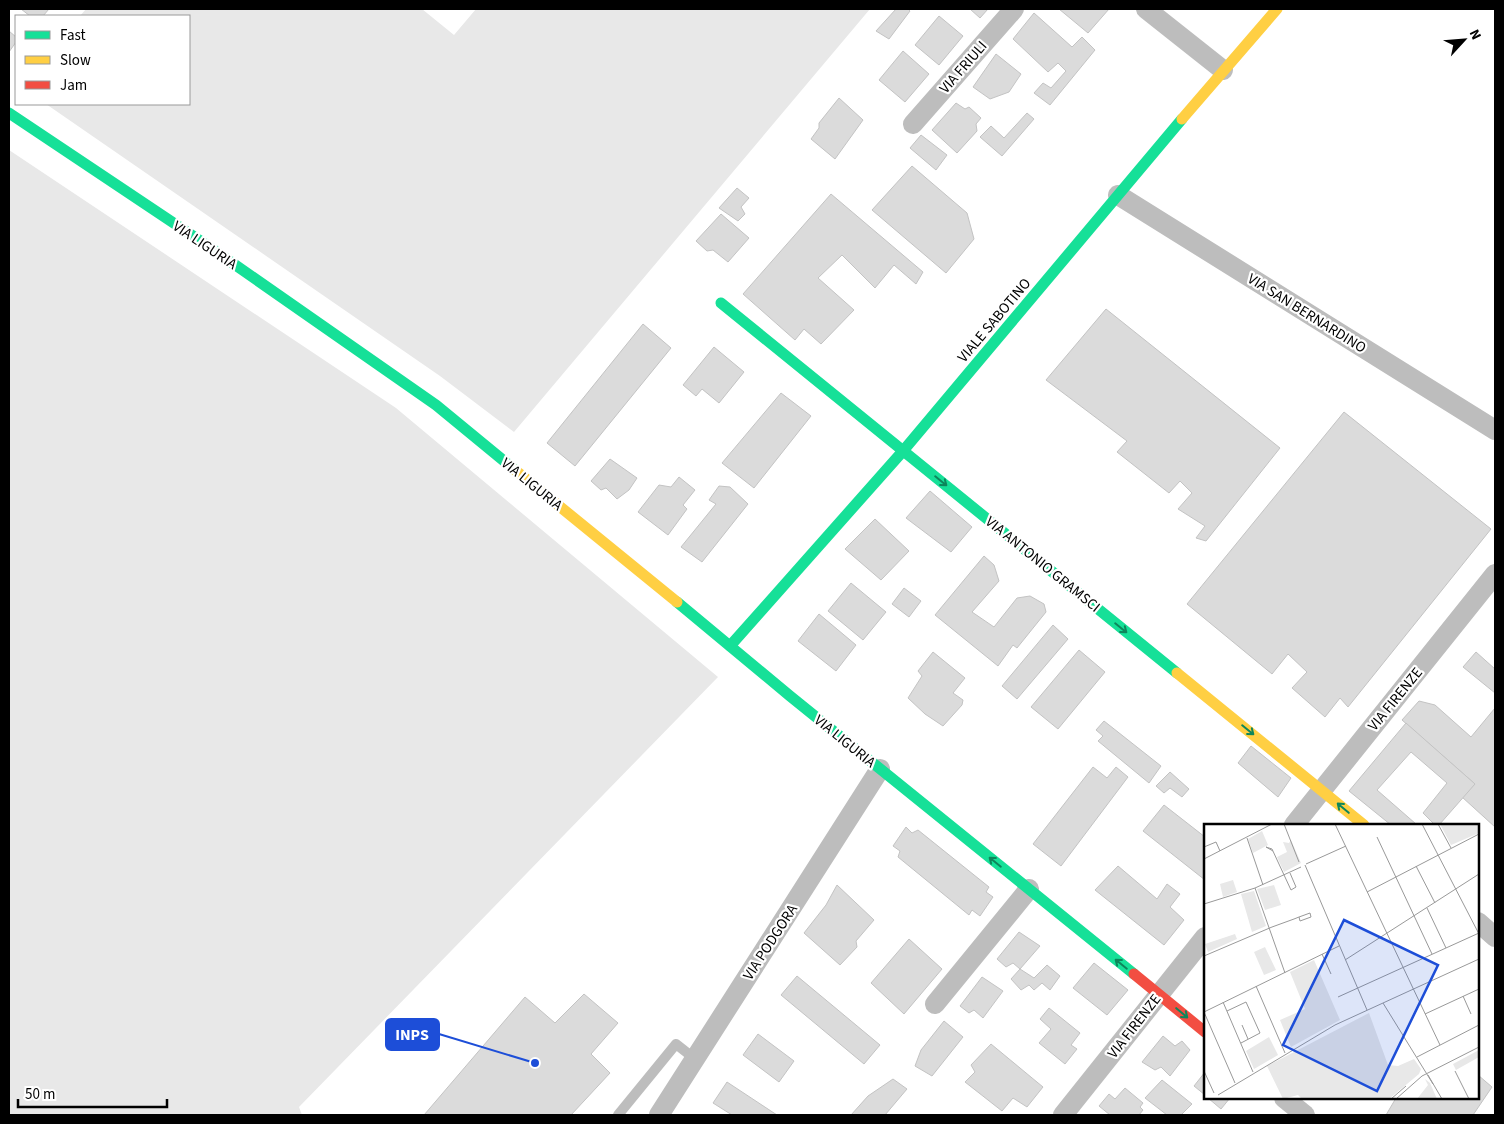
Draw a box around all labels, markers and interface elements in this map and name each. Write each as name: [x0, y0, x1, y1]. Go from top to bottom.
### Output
legend: [15, 15, 190, 105]
north arrow: [1439, 15, 1489, 65]
text: Fast: [60, 25, 86, 46]
text: N: [1464, 26, 1486, 43]
street label: VIA FRIULI: [935, 36, 992, 98]
text: Slow: [60, 50, 91, 71]
text: Jam: [60, 75, 87, 96]
street label: VIA LIGURIA: [168, 216, 242, 275]
street label: VIA SAN BERNARDINO: [1243, 268, 1370, 358]
street label: VIALE SABOTINO: [953, 274, 1036, 367]
street label: VIA LIGURIA: [496, 453, 568, 516]
one-way arrow: [934, 476, 947, 487]
street label: VIA ANTONIO GRAMSCI: [981, 511, 1105, 617]
one-way arrow: [1115, 622, 1128, 633]
street label: VIA FIRENZE: [1363, 663, 1428, 736]
street label: VIA LIGURIA: [809, 710, 881, 773]
one-way arrow: [1241, 725, 1254, 736]
one-way arrow: [1337, 802, 1350, 813]
inset map: [1204, 824, 1479, 1099]
one-way arrow: [989, 856, 1002, 867]
street label: VIA PODGORA: [738, 900, 803, 984]
one-way arrow: [1115, 958, 1128, 969]
street label: VIA FIRENZE: [1103, 990, 1166, 1063]
one-way arrow: [1176, 1008, 1189, 1019]
callout: INPS: [386, 1019, 439, 1050]
text: INPS: [395, 1024, 429, 1046]
scale bar: [18, 1076, 166, 1108]
text: 50 m: [25, 1084, 55, 1105]

